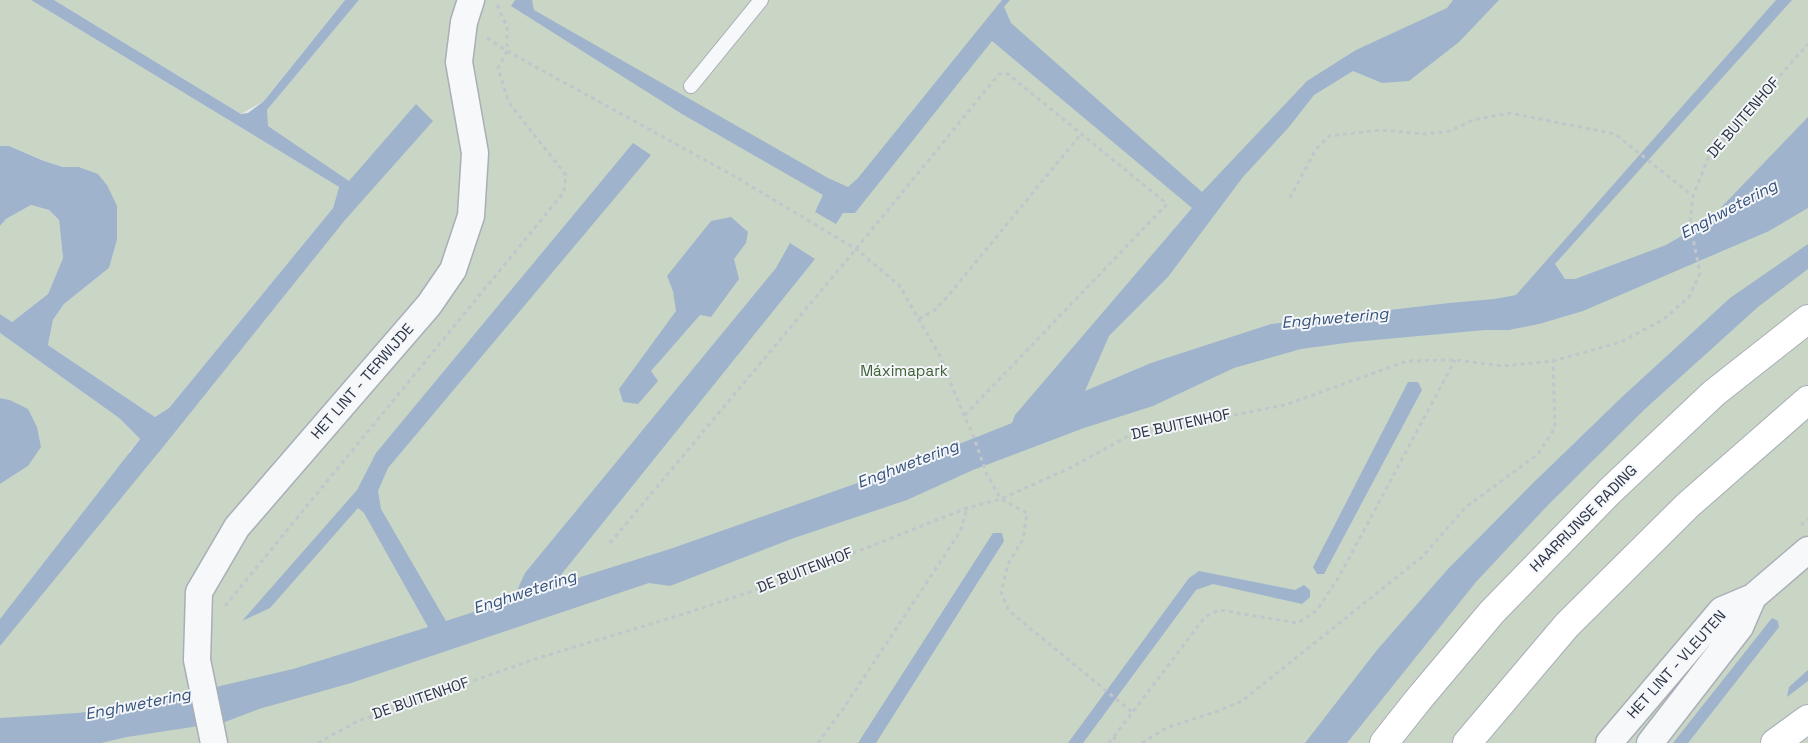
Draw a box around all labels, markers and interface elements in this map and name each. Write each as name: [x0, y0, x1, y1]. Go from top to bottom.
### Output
street label: DE BUITENHOF: [1704, 74, 1784, 162]
water label: Enghwetering: [1677, 176, 1781, 244]
water label: Enghwetering: [1281, 305, 1389, 333]
street label: HET LINT - TERWIJDE: [308, 321, 418, 443]
park label: Máximapark: [860, 363, 948, 381]
street label: DE BUITENHOF: [1130, 406, 1232, 444]
water label: Enghwetering: [855, 437, 961, 493]
street label: HAARRIJNSE RADING: [1527, 462, 1641, 576]
street label: DE BUITENHOF: [755, 544, 855, 598]
water label: Enghwetering: [471, 567, 579, 619]
street label: HET LINT - VLEUTEN: [1624, 607, 1730, 723]
street label: DE BUITENHOF: [370, 674, 472, 724]
water label: Enghwetering: [84, 685, 192, 725]

